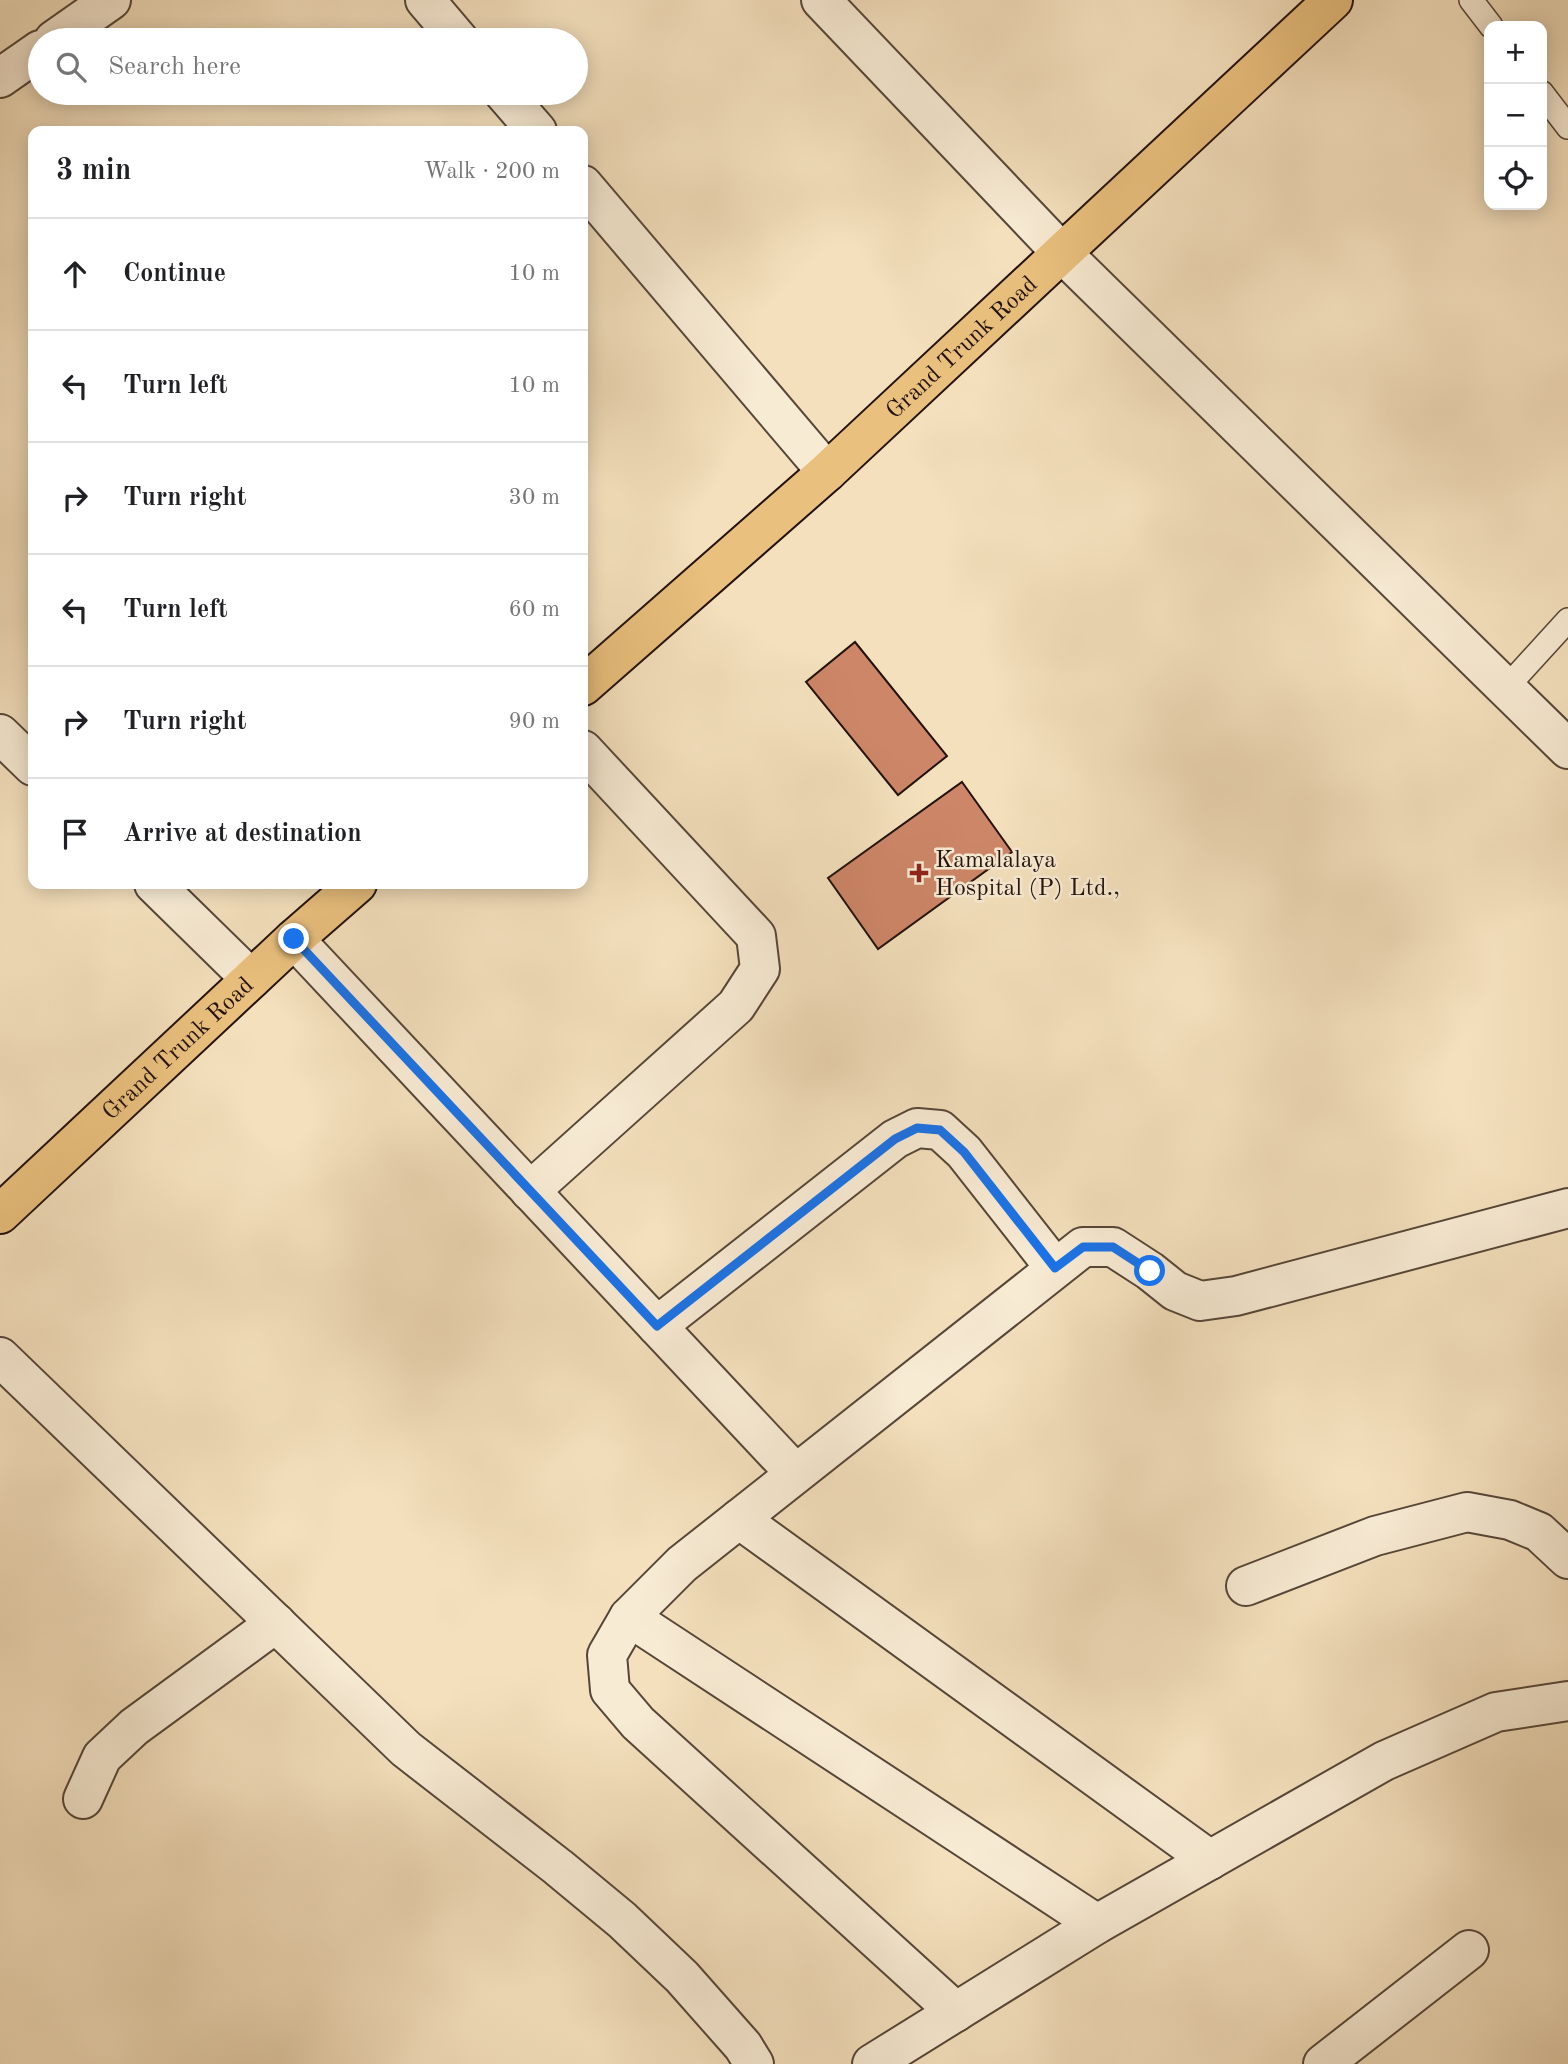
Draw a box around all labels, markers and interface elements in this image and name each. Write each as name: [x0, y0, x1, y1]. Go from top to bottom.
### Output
map controls: [1484, 21, 1547, 210]
button: +: [1484, 21, 1547, 84]
search box: [28, 28, 588, 105]
icon: search: [52, 48, 90, 86]
text: Search here: [108, 54, 241, 80]
button: −: [1484, 84, 1547, 147]
button: locate: [1484, 147, 1547, 210]
text: 3 min: [56, 156, 131, 186]
text: Walk · 200 m: [424, 160, 560, 183]
icon: ahead: [56, 255, 94, 293]
text: Continue: [123, 261, 226, 287]
text: 10 m: [509, 262, 560, 285]
street label: Grand Trunk Road: [882, 272, 1043, 424]
icon: left: [56, 367, 94, 405]
text: Turn left: [123, 373, 228, 399]
text: 10 m: [509, 374, 560, 397]
icon: right: [56, 479, 94, 517]
text: Turn right: [123, 485, 246, 511]
text: 30 m: [509, 486, 560, 509]
icon: left: [56, 591, 94, 629]
text: Turn left: [123, 597, 228, 623]
text: 60 m: [509, 598, 560, 621]
icon: right: [56, 703, 94, 741]
text: Turn right: [123, 709, 246, 735]
text: 90 m: [509, 710, 560, 733]
icon: arrive: [56, 815, 94, 853]
text: Arrive at destination: [123, 821, 362, 847]
place label: Kamalalaya Hospital (P) Ltd.,: [935, 849, 1120, 901]
marker: Kamalalaya Hospital (P) Ltd.,: [909, 863, 929, 883]
route end: [278, 923, 309, 954]
street label: Grand Trunk Road: [99, 974, 259, 1125]
route start: [1134, 1255, 1165, 1286]

